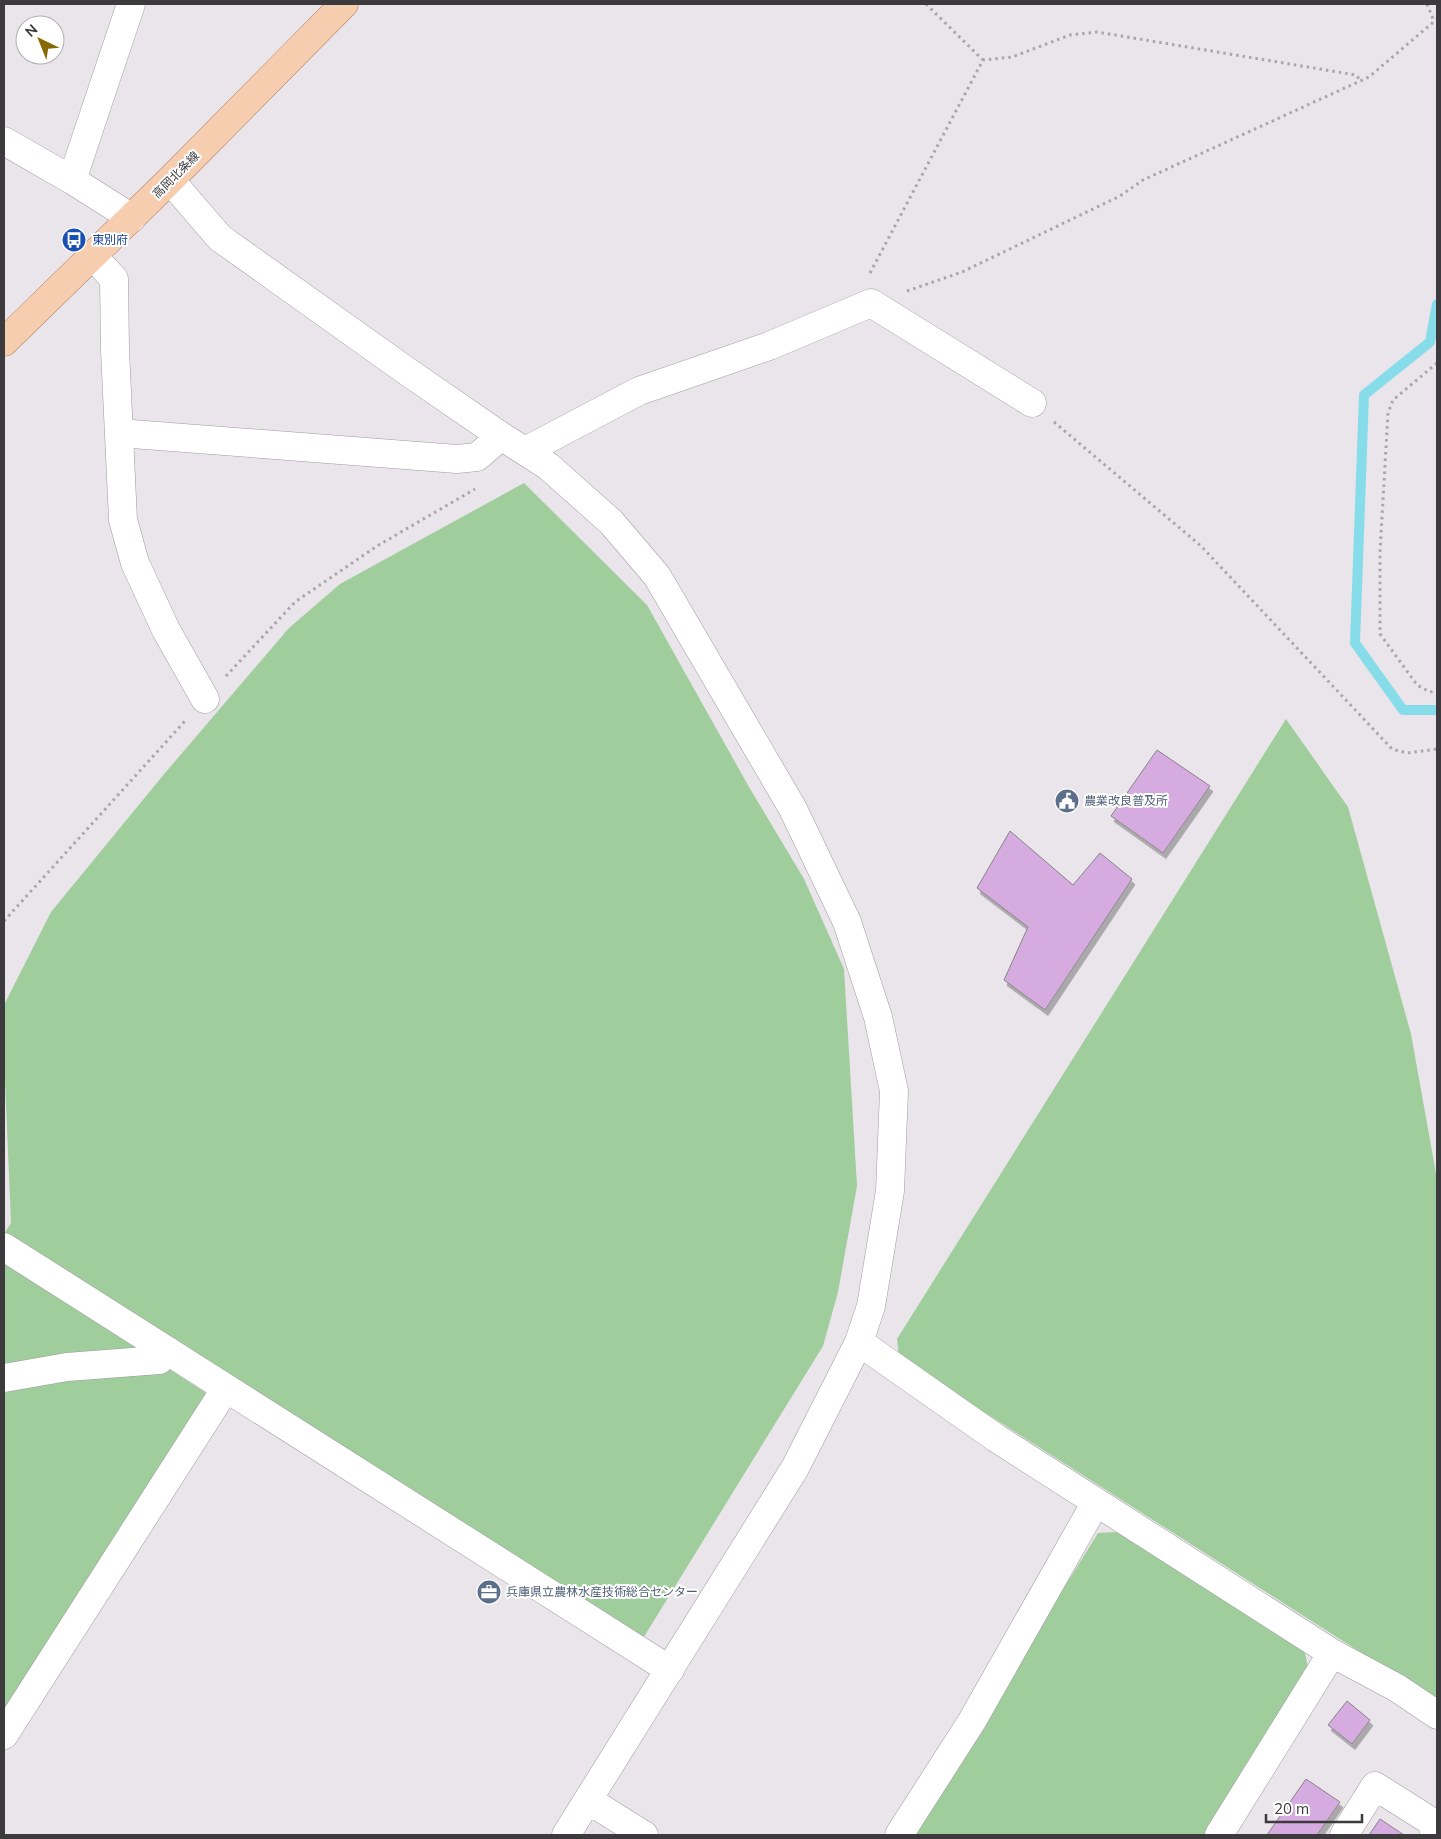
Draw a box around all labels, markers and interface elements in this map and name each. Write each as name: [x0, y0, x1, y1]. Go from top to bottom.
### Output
north arrow: [15, 15, 65, 65]
text: N: [21, 20, 41, 41]
street label: 高岡北条線: [149, 148, 202, 201]
bus stop icon: 東別府: [61, 227, 87, 253]
place label: 東別府: [92, 232, 128, 247]
public building icon: 農業改良普及所: [1054, 788, 1080, 814]
place label: 農業改良普及所: [1084, 793, 1168, 808]
office icon: 兵庫県立農林水産技術総合センター: [476, 1579, 502, 1605]
place label: 兵庫県立農林水産技術総合センター: [506, 1584, 698, 1599]
scale bar: [1266, 1792, 1362, 1824]
text: 20 m: [1274, 1799, 1309, 1818]

